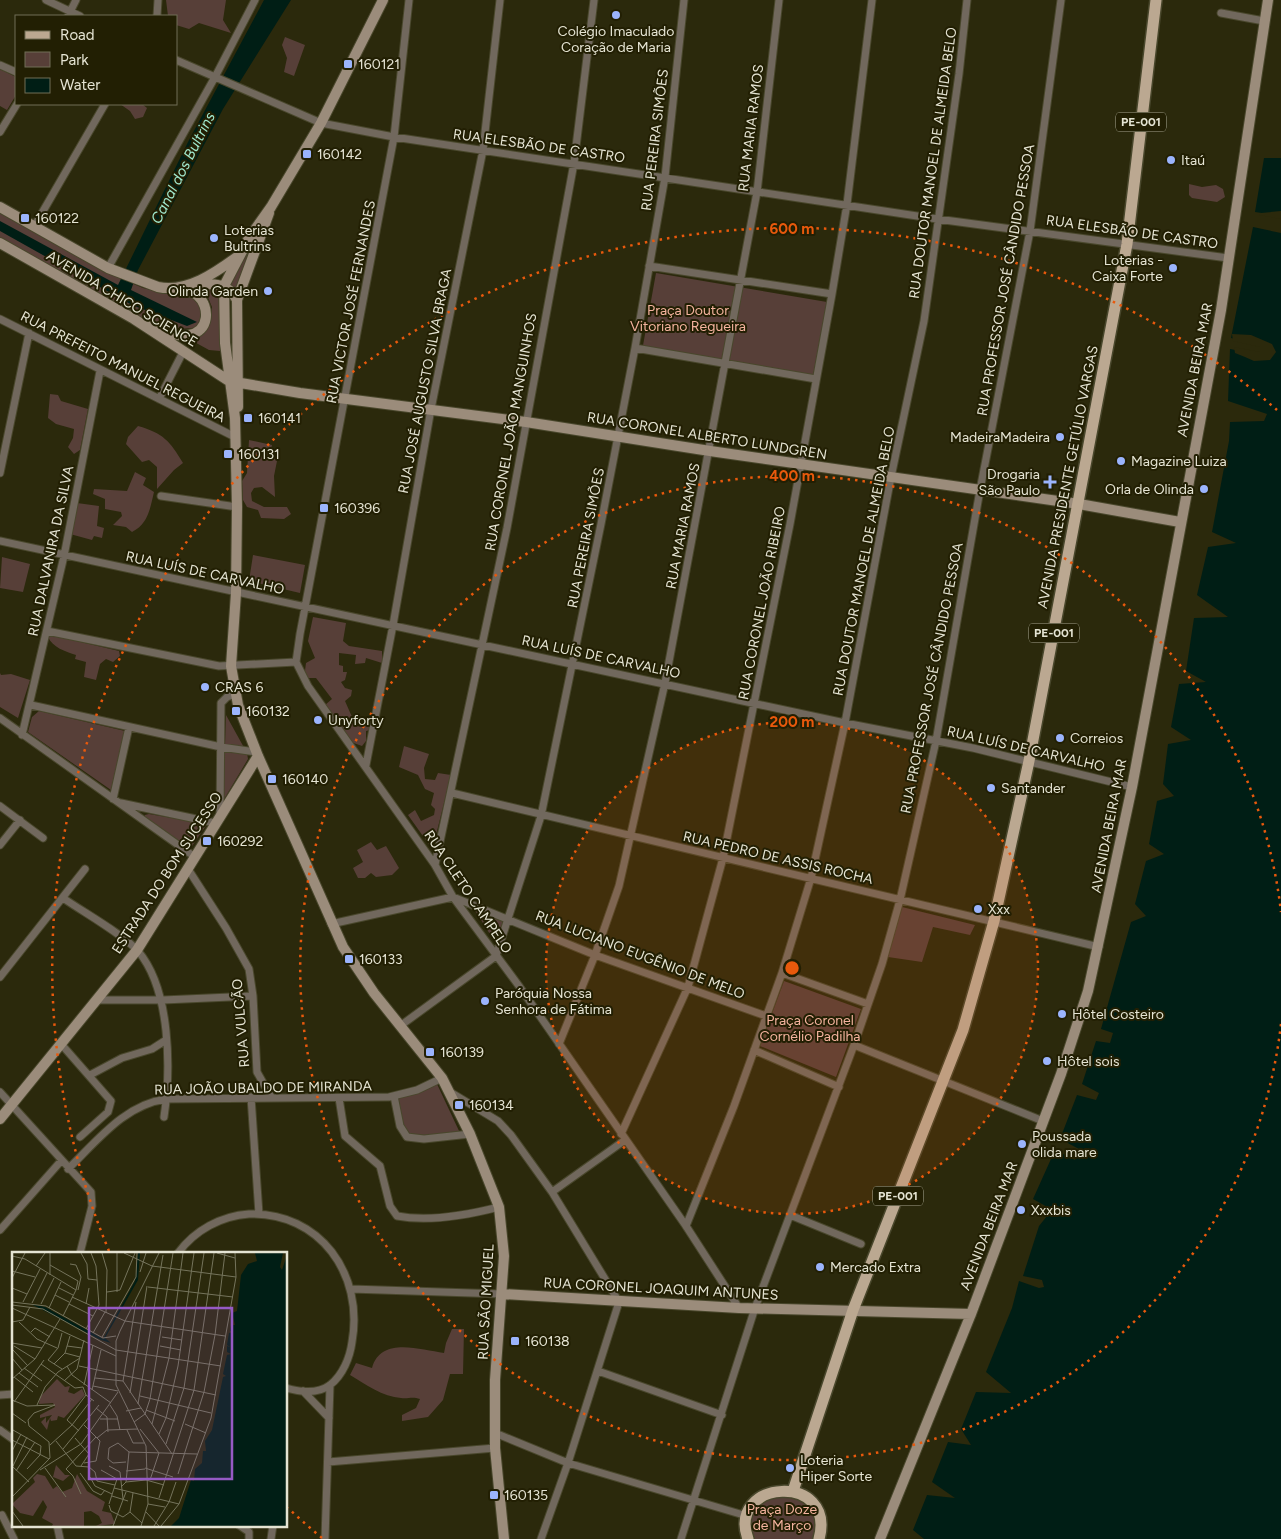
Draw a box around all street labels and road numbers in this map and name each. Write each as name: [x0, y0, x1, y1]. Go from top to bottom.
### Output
street label: RUA DOUTOR MANOEL DE ALMEIDA BELO: [906, 26, 961, 300]
street label: RUA MARIA RAMOS: [735, 63, 767, 193]
street label: RUA PEREIRA SIMÕES: [638, 68, 672, 212]
road number: PE-001: [1116, 112, 1166, 132]
street label: RUA ELESBÃO DE CASTRO: [452, 126, 626, 166]
street label: RUA PROFESSOR JOSÉ CÂNDIDO PESSOA: [974, 142, 1038, 417]
street label: RUA VICTOR JOSÉ FERNANDES: [323, 199, 379, 405]
street label: RUA ELESBÃO DE CASTRO: [1045, 212, 1219, 252]
street label: AVENIDA CHICO SCIENCE: [44, 247, 200, 351]
street label: RUA JOSÉ AUGUSTO SILVA BRAGA: [395, 267, 455, 495]
street label: AVENIDA BEIRA MAR: [1174, 301, 1216, 439]
street label: RUA PREFEITO MANUEL REGUEIRA: [18, 308, 229, 426]
street label: RUA CORONEL JOÃO MANGUINHOS: [482, 312, 540, 552]
street label: AVENIDA PRESIDENTE GETÚLIO VARGAS: [1034, 344, 1102, 610]
street label: RUA CORONEL ALBERTO LUNDGREN: [586, 409, 828, 463]
street label: RUA DOUTOR MANOEL DE ALMEIDA BELO: [830, 425, 899, 697]
street label: RUA MARIA RAMOS: [662, 462, 704, 590]
street label: RUA DALVANIRA DA SILVA: [25, 464, 77, 638]
street label: RUA PEREIRA SIMÕES: [564, 466, 608, 610]
street label: RUA CORONEL JOÃO RIBEIRO: [735, 505, 789, 701]
street label: RUA PROFESSOR JOSÉ CÂNDIDO PESSOA: [897, 541, 967, 815]
street label: RUA LUÍS DE CARVALHO: [124, 548, 286, 598]
road number: PE-001: [1029, 624, 1079, 642]
street label: RUA LUÍS DE CARVALHO: [520, 632, 682, 682]
street label: RUA LUÍS DE CARVALHO: [945, 723, 1107, 775]
street label: AVENIDA BEIRA MAR: [1088, 757, 1130, 895]
street label: ESTRADA DO BOM SUCESSO: [108, 789, 226, 957]
street label: RUA CLETO CAMPELO: [420, 827, 516, 957]
street label: RUA PEDRO DE ASSIS ROCHA: [681, 828, 875, 888]
street label: RUA LUCIANO EUGÊNIO DE MELO: [533, 907, 747, 1003]
street label: RUA VULCÃO: [229, 978, 253, 1068]
street label: RUA JOÃO UBALDO DE MIRANDA: [154, 1078, 373, 1098]
street label: AVENIDA BEIRA MAR: [957, 1159, 1021, 1293]
road number: PE-001: [873, 1186, 923, 1206]
street label: RUA SÃO MIGUEL: [474, 1243, 498, 1360]
street label: RUA CORONEL JOAQUIM ANTUNES: [543, 1274, 779, 1304]

